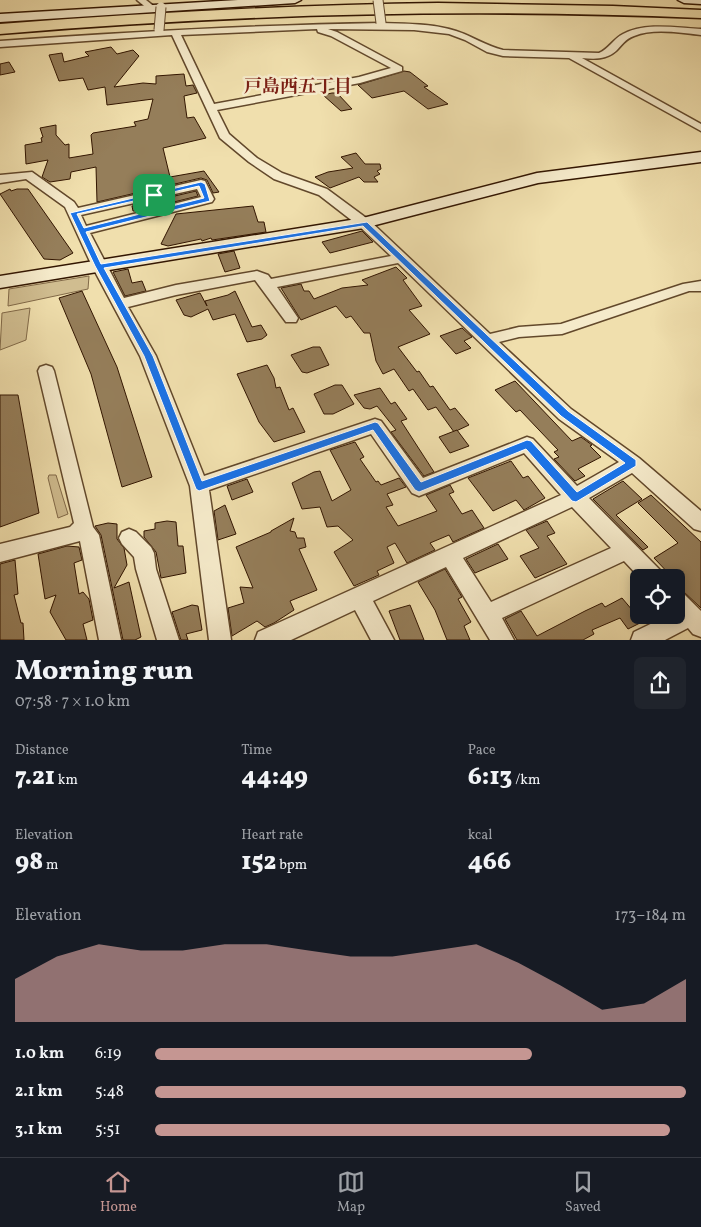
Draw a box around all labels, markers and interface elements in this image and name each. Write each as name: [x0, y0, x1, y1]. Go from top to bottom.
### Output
district label: 戸島西五丁目: [244, 75, 352, 100]
pin: [133, 174, 175, 216]
icon: arrive: [140, 181, 168, 209]
map controls: [630, 569, 685, 624]
button: locate: [630, 569, 685, 624]
text: Morning run: [15, 652, 193, 691]
button: share: [634, 657, 686, 709]
text: 07:58 · 7 × 1.0 km: [15, 691, 130, 713]
text: Distance: [15, 741, 69, 760]
text: Time: [241, 741, 272, 760]
text: Pace: [468, 741, 496, 760]
text: 7.21: [15, 760, 55, 795]
text: 44:49: [241, 760, 308, 795]
text: 6:13: [468, 760, 512, 795]
text: km: [55, 771, 78, 790]
text: /km: [512, 771, 540, 790]
text: Elevation: [15, 826, 73, 845]
text: Heart rate: [241, 826, 303, 845]
text: kcal: [468, 826, 493, 845]
text: 98: [15, 845, 43, 880]
text: 152: [241, 845, 276, 880]
text: 466: [468, 845, 511, 880]
text: m: [43, 856, 58, 875]
text: bpm: [276, 856, 307, 875]
text: Elevation: [15, 905, 82, 927]
text: 173–184 m: [614, 905, 686, 927]
text: 1.0 km: [15, 1043, 64, 1065]
text: 6:19: [95, 1043, 121, 1065]
text: 2.1 km: [15, 1081, 63, 1103]
text: 5:48: [95, 1081, 124, 1103]
text: 3.1 km: [15, 1119, 63, 1141]
text: 5:51: [95, 1119, 120, 1141]
tab: Home: [100, 1168, 137, 1217]
tab: Map: [337, 1168, 365, 1217]
tab: Saved: [565, 1168, 601, 1217]

